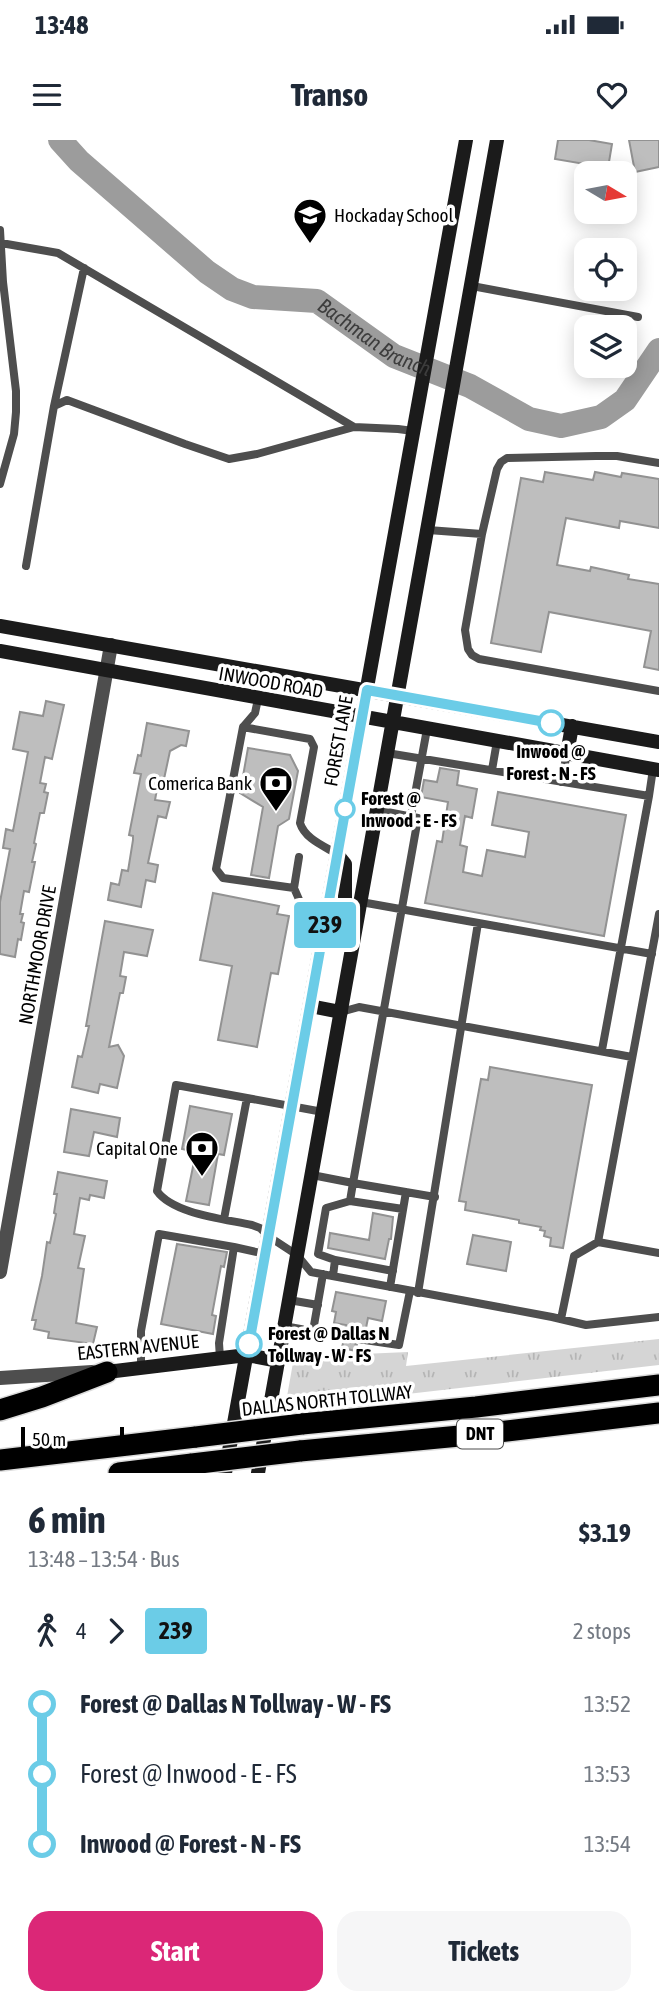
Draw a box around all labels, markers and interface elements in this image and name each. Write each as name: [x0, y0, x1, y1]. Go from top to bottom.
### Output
text: 13:48: [35, 10, 89, 40]
icon: menu: [28, 76, 66, 114]
text: Transo: [291, 76, 368, 113]
icon: heart: [593, 76, 631, 114]
north arrow: [574, 161, 637, 224]
map controls: [574, 161, 637, 378]
school or university icon: Hockaday School: [291, 196, 329, 245]
place label: Hockaday School: [334, 204, 454, 226]
button: locate: [574, 238, 637, 301]
water label: Bachman Branch: [314, 293, 434, 380]
button: layers: [574, 315, 637, 378]
street label: INWOOD ROAD: [217, 662, 325, 702]
street label: FOREST LANE: [319, 694, 357, 788]
marker: Inwood @ Forest - N - FS: [538, 710, 564, 736]
place label: Inwood @ Forest - N - FS: [506, 740, 596, 784]
bank icon: Comerica Bank: [257, 764, 295, 813]
place label: Comerica Bank: [148, 772, 253, 794]
place label: Forest @ Inwood - E - FS: [361, 787, 457, 831]
marker: Forest @ Inwood - E - FS: [335, 799, 355, 819]
street label: NORTHMOOR DRIVE: [14, 884, 60, 1026]
line badge: 239: [285, 902, 365, 948]
text: 239: [308, 911, 342, 938]
bank icon: Capital One: [183, 1129, 221, 1178]
place label: Capital One: [96, 1137, 178, 1159]
place label: Forest @ Dallas N Tollway - W - FS: [268, 1322, 390, 1366]
street label: EASTERN AVENUE: [76, 1330, 200, 1364]
marker: Forest @ Dallas N Tollway - W - FS: [236, 1331, 262, 1357]
street label: DALLAS NORTH TOLLWAY: [241, 1380, 414, 1420]
road number: DNT: [457, 1420, 503, 1448]
scale bar: [21, 1424, 124, 1456]
text: 50 m: [32, 1428, 66, 1450]
text: 6 min: [28, 1498, 106, 1541]
text: $3.19: [579, 1518, 631, 1548]
text: 13:48 – 13:54 · Bus: [28, 1546, 180, 1572]
icon: walk: [28, 1612, 66, 1650]
icon: forward: [97, 1612, 135, 1650]
text: 239: [159, 1617, 193, 1644]
text: 4: [76, 1618, 87, 1644]
text: 2 stops: [573, 1618, 631, 1644]
text: Forest @ Dallas N Tollway - W - FS: [80, 1689, 391, 1719]
text: 13:52: [584, 1691, 631, 1717]
text: Forest @ Inwood - E - FS: [80, 1759, 297, 1789]
text: 13:53: [584, 1761, 631, 1787]
text: Inwood @ Forest - N - FS: [80, 1829, 301, 1859]
text: 13:54: [584, 1831, 631, 1857]
button: Start: [28, 1911, 323, 1991]
button: Tickets: [337, 1911, 631, 1991]

